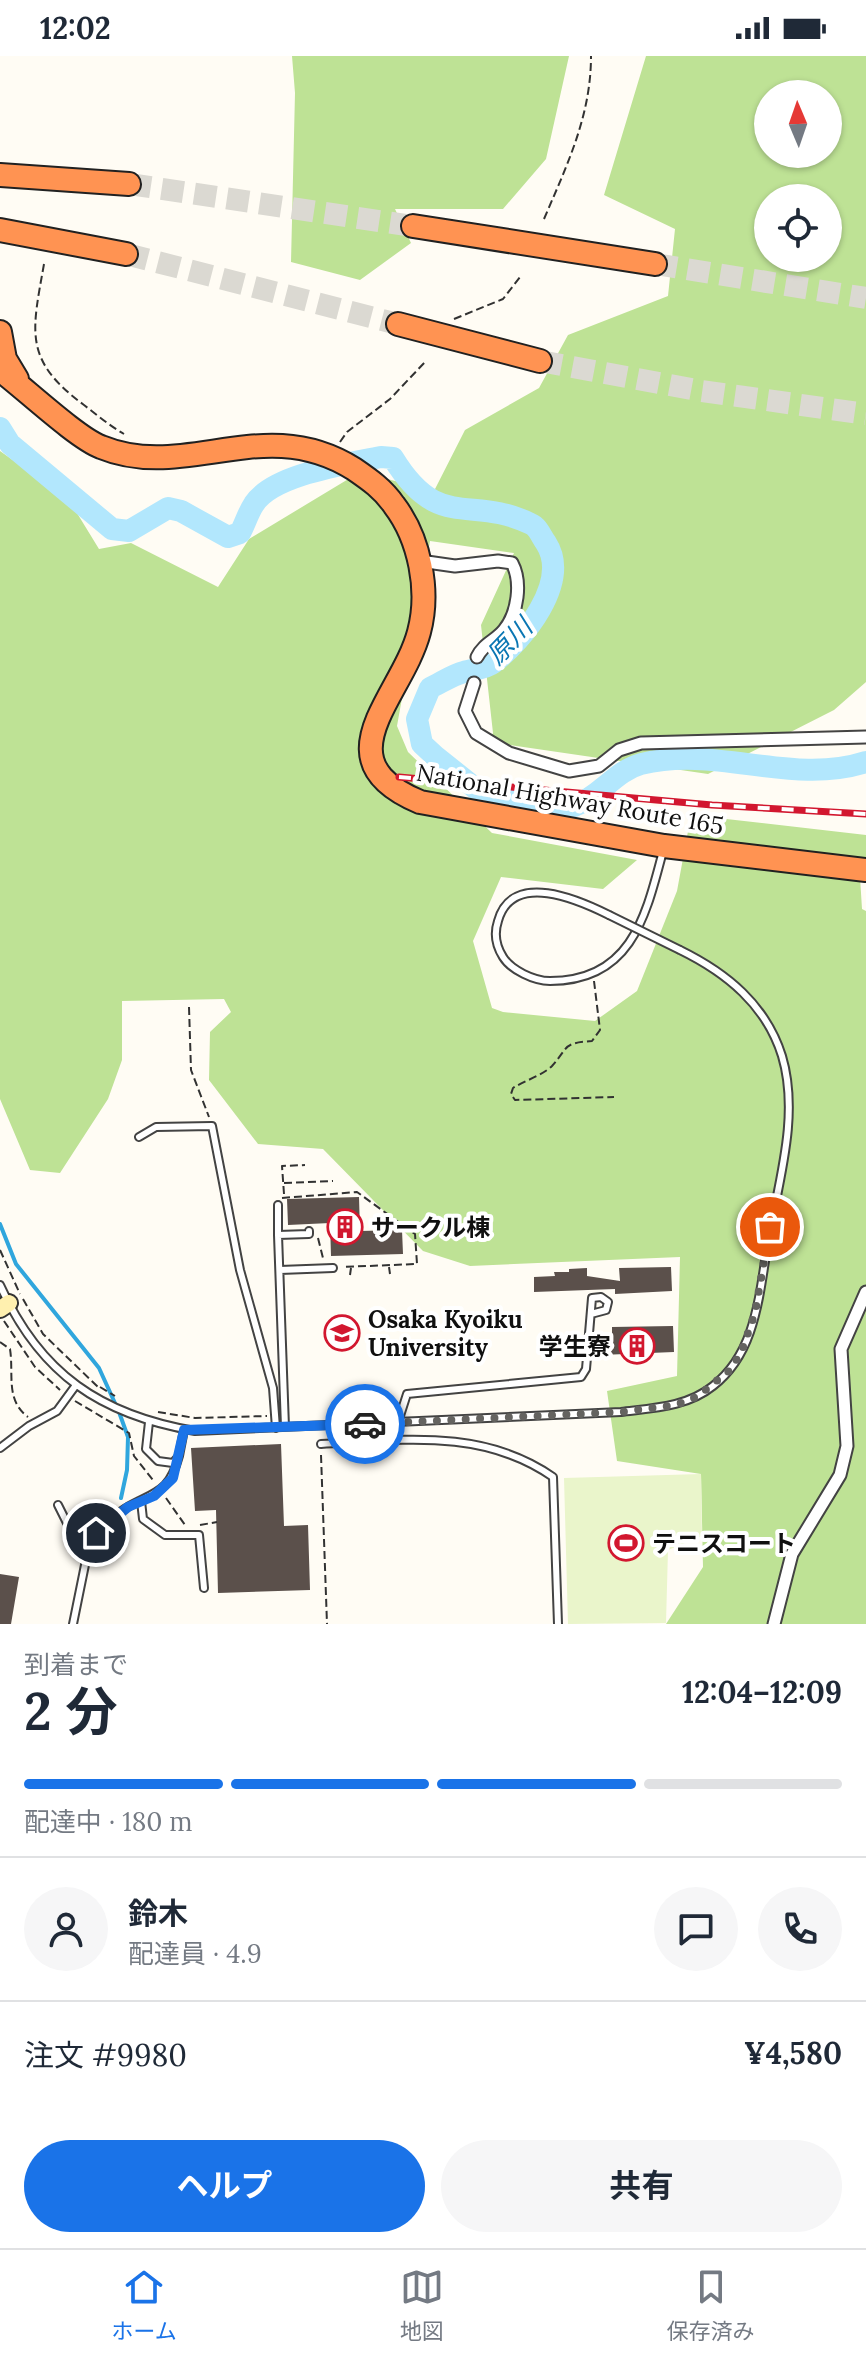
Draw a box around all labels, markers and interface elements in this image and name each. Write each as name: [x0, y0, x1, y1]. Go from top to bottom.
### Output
text: 12:02: [40, 9, 111, 47]
north arrow: [754, 80, 842, 168]
map controls: [754, 80, 842, 272]
button: locate: [754, 184, 842, 272]
water label: 原川: [479, 609, 541, 671]
street label: National Highway Route 165: [414, 757, 726, 841]
pin: [736, 1193, 804, 1261]
icon: bag: [748, 1205, 792, 1249]
building icon: サークル棟: [326, 1208, 364, 1246]
place label: サークル棟: [371, 1212, 490, 1243]
place label: Osaka Kyoiku University: [368, 1304, 523, 1363]
school or university icon: Osaka Kyoiku University: [323, 1314, 361, 1352]
building icon: 学生寮: [618, 1327, 656, 1365]
place label: 学生寮: [539, 1331, 611, 1362]
courier: [325, 1384, 405, 1464]
icon: car: [343, 1402, 387, 1446]
pin: [62, 1499, 130, 1567]
icon: home: [74, 1511, 118, 1555]
sports icon: テニスコート: [607, 1524, 645, 1562]
place label: テニスコート: [652, 1528, 796, 1559]
text: 到着まで: [24, 1648, 128, 1681]
text: 12:04–12:09: [682, 1673, 842, 1711]
text: 2 分: [24, 1678, 117, 1744]
text: 配達中 · 180 m: [24, 1805, 192, 1838]
button: person: [24, 1887, 108, 1971]
button: chat: [654, 1887, 738, 1971]
button: phone: [758, 1887, 842, 1971]
text: 鈴木: [128, 1894, 188, 1932]
text: 配達員 · 4.9: [128, 1937, 262, 1970]
text: ¥4,580: [744, 2034, 842, 2072]
text: 注文 #9980: [24, 2036, 187, 2074]
button: ヘルプ: [24, 2140, 425, 2232]
button: 共有: [441, 2140, 842, 2232]
tab: ホーム: [111, 2265, 177, 2345]
tab: 地図: [400, 2265, 444, 2345]
tab: 保存済み: [667, 2265, 755, 2345]

